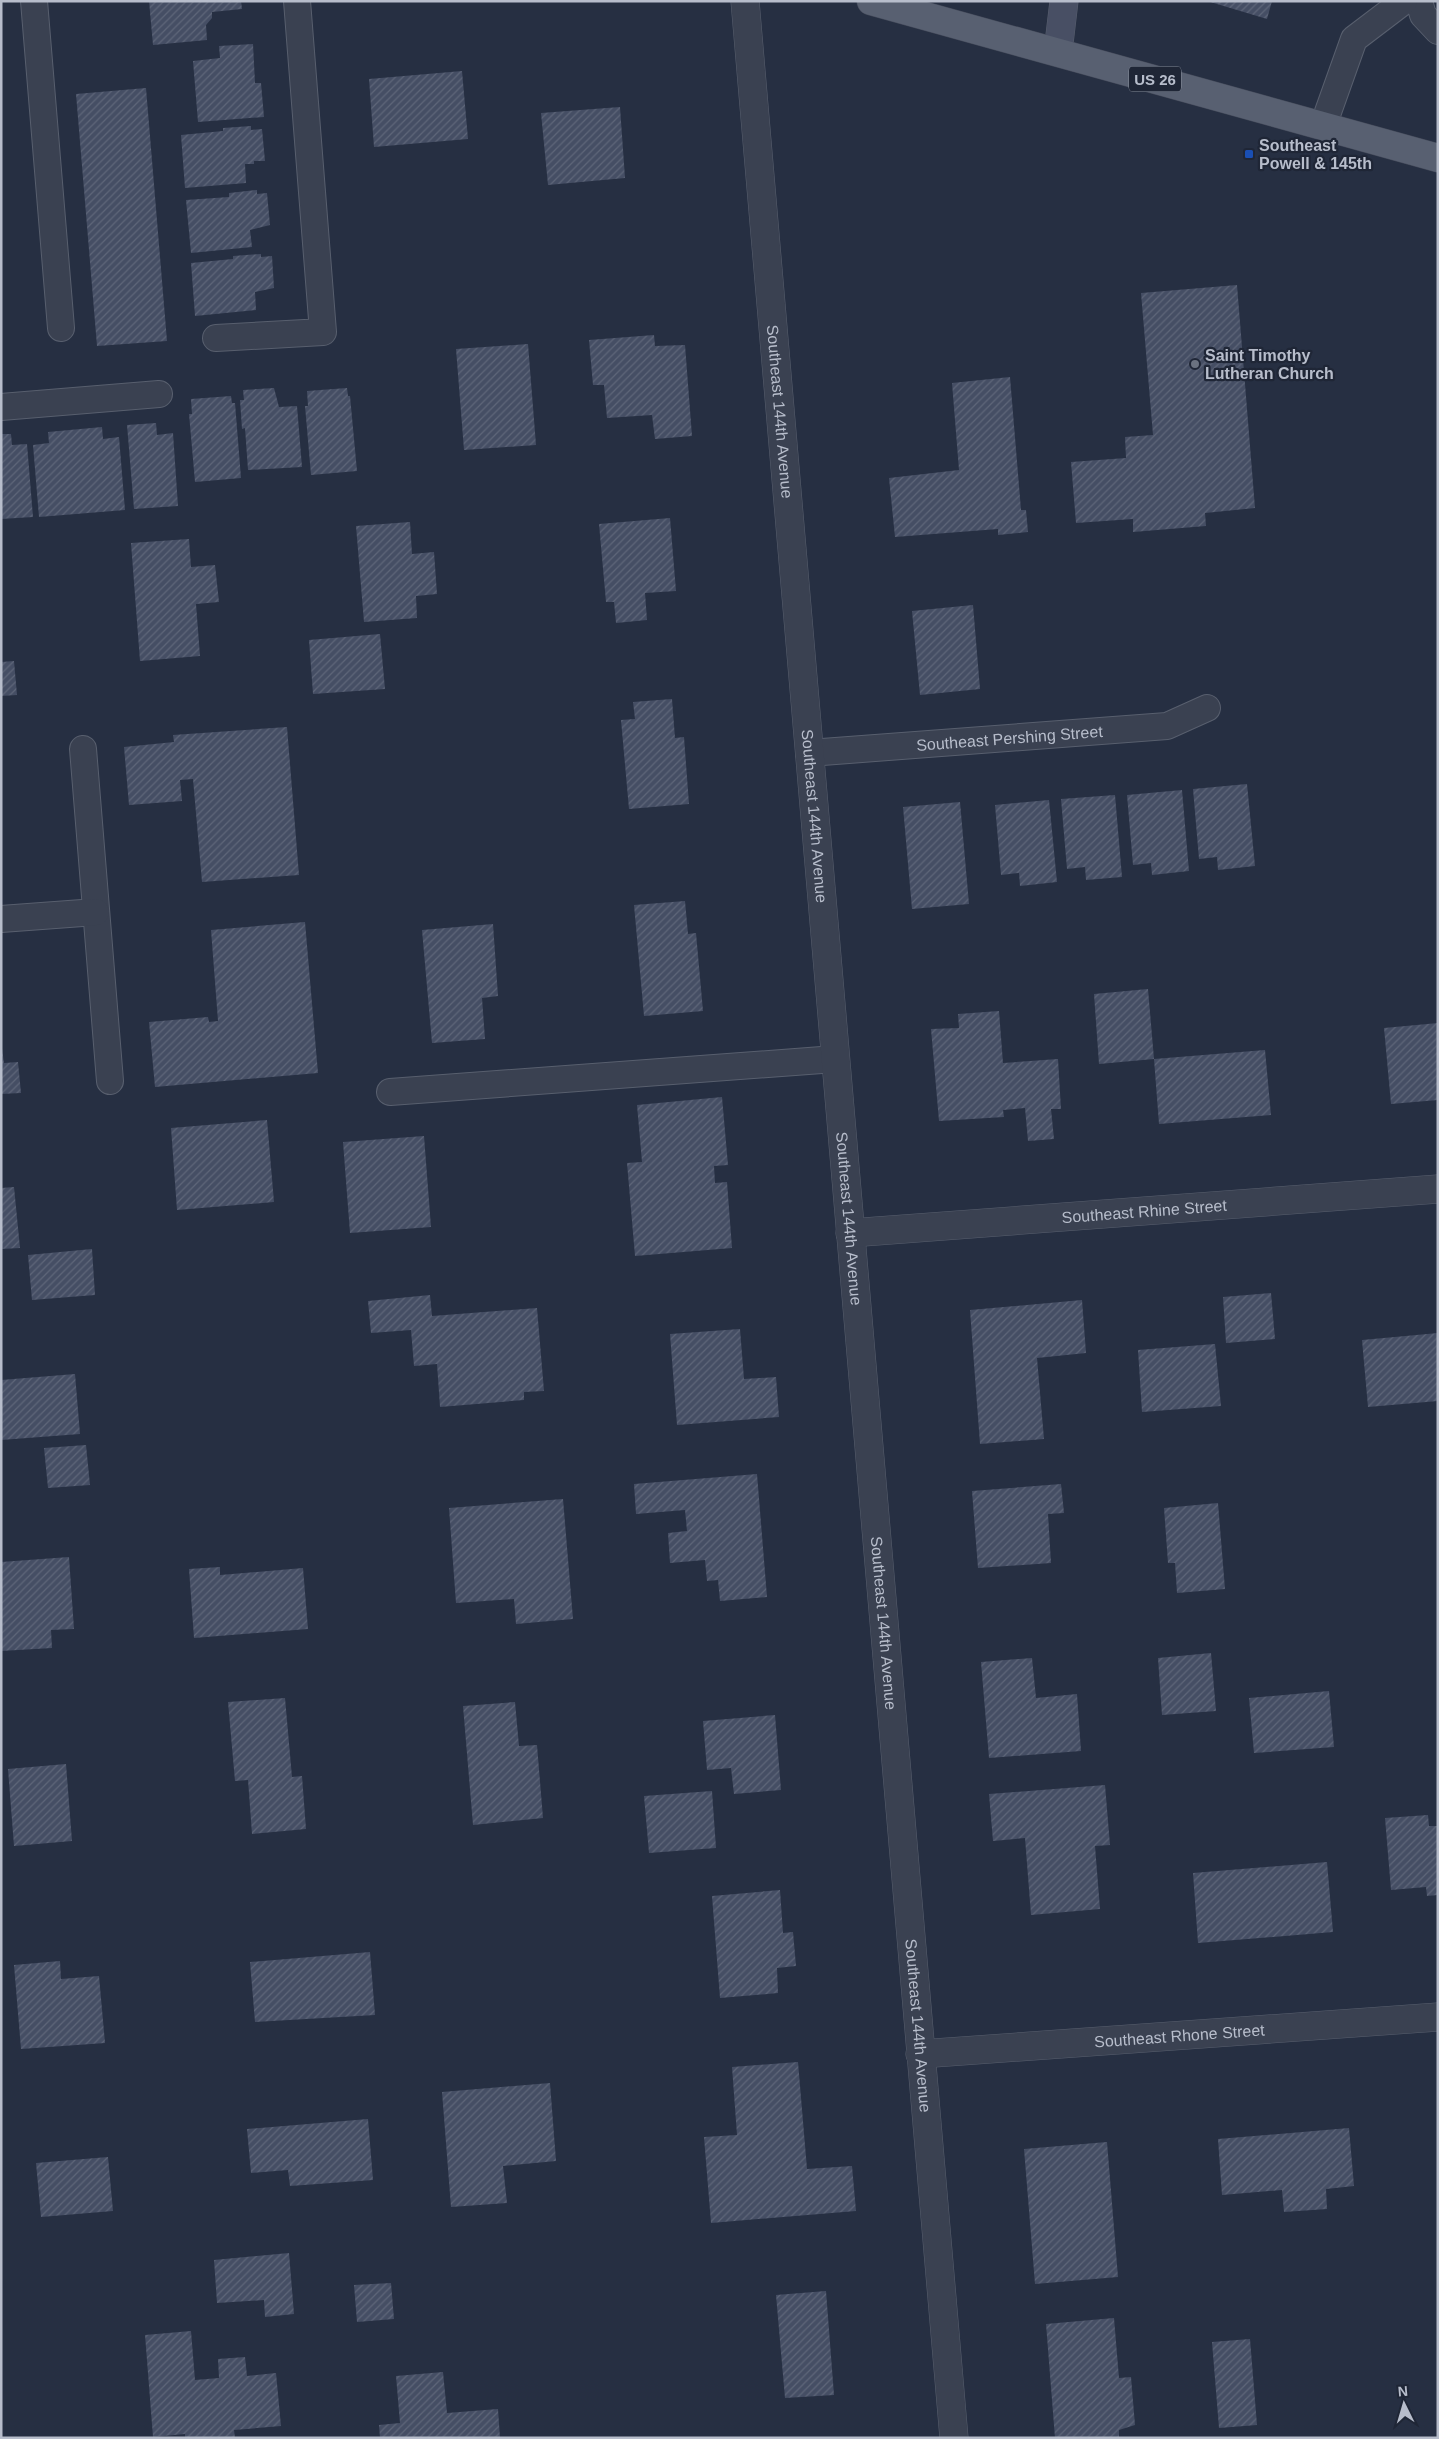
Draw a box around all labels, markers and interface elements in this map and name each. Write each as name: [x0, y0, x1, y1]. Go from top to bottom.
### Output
road number: US 26: [1129, 66, 1181, 92]
place label: Southeast Powell & 145th: [1259, 137, 1372, 172]
marker: Southeast Powell & 145th: [1243, 148, 1255, 160]
street label: Southeast 144th Avenue: [764, 324, 796, 499]
place label: Saint Timothy Lutheran Church: [1205, 347, 1334, 382]
marker: Saint Timothy Lutheran Church: [1189, 358, 1201, 370]
street label: Southeast Pershing Street: [916, 722, 1104, 753]
street label: Southeast 144th Avenue: [799, 728, 831, 904]
street label: Southeast 144th Avenue: [834, 1131, 865, 1306]
street label: Southeast Rhine Street: [1061, 1196, 1228, 1226]
street label: Southeast 144th Avenue: [868, 1536, 900, 1711]
street label: Southeast 144th Avenue: [903, 1938, 935, 2113]
street label: Southeast Rhone Street: [1093, 2021, 1266, 2050]
north arrow: [1379, 2379, 1429, 2429]
text: N: [1397, 2383, 1409, 2399]

